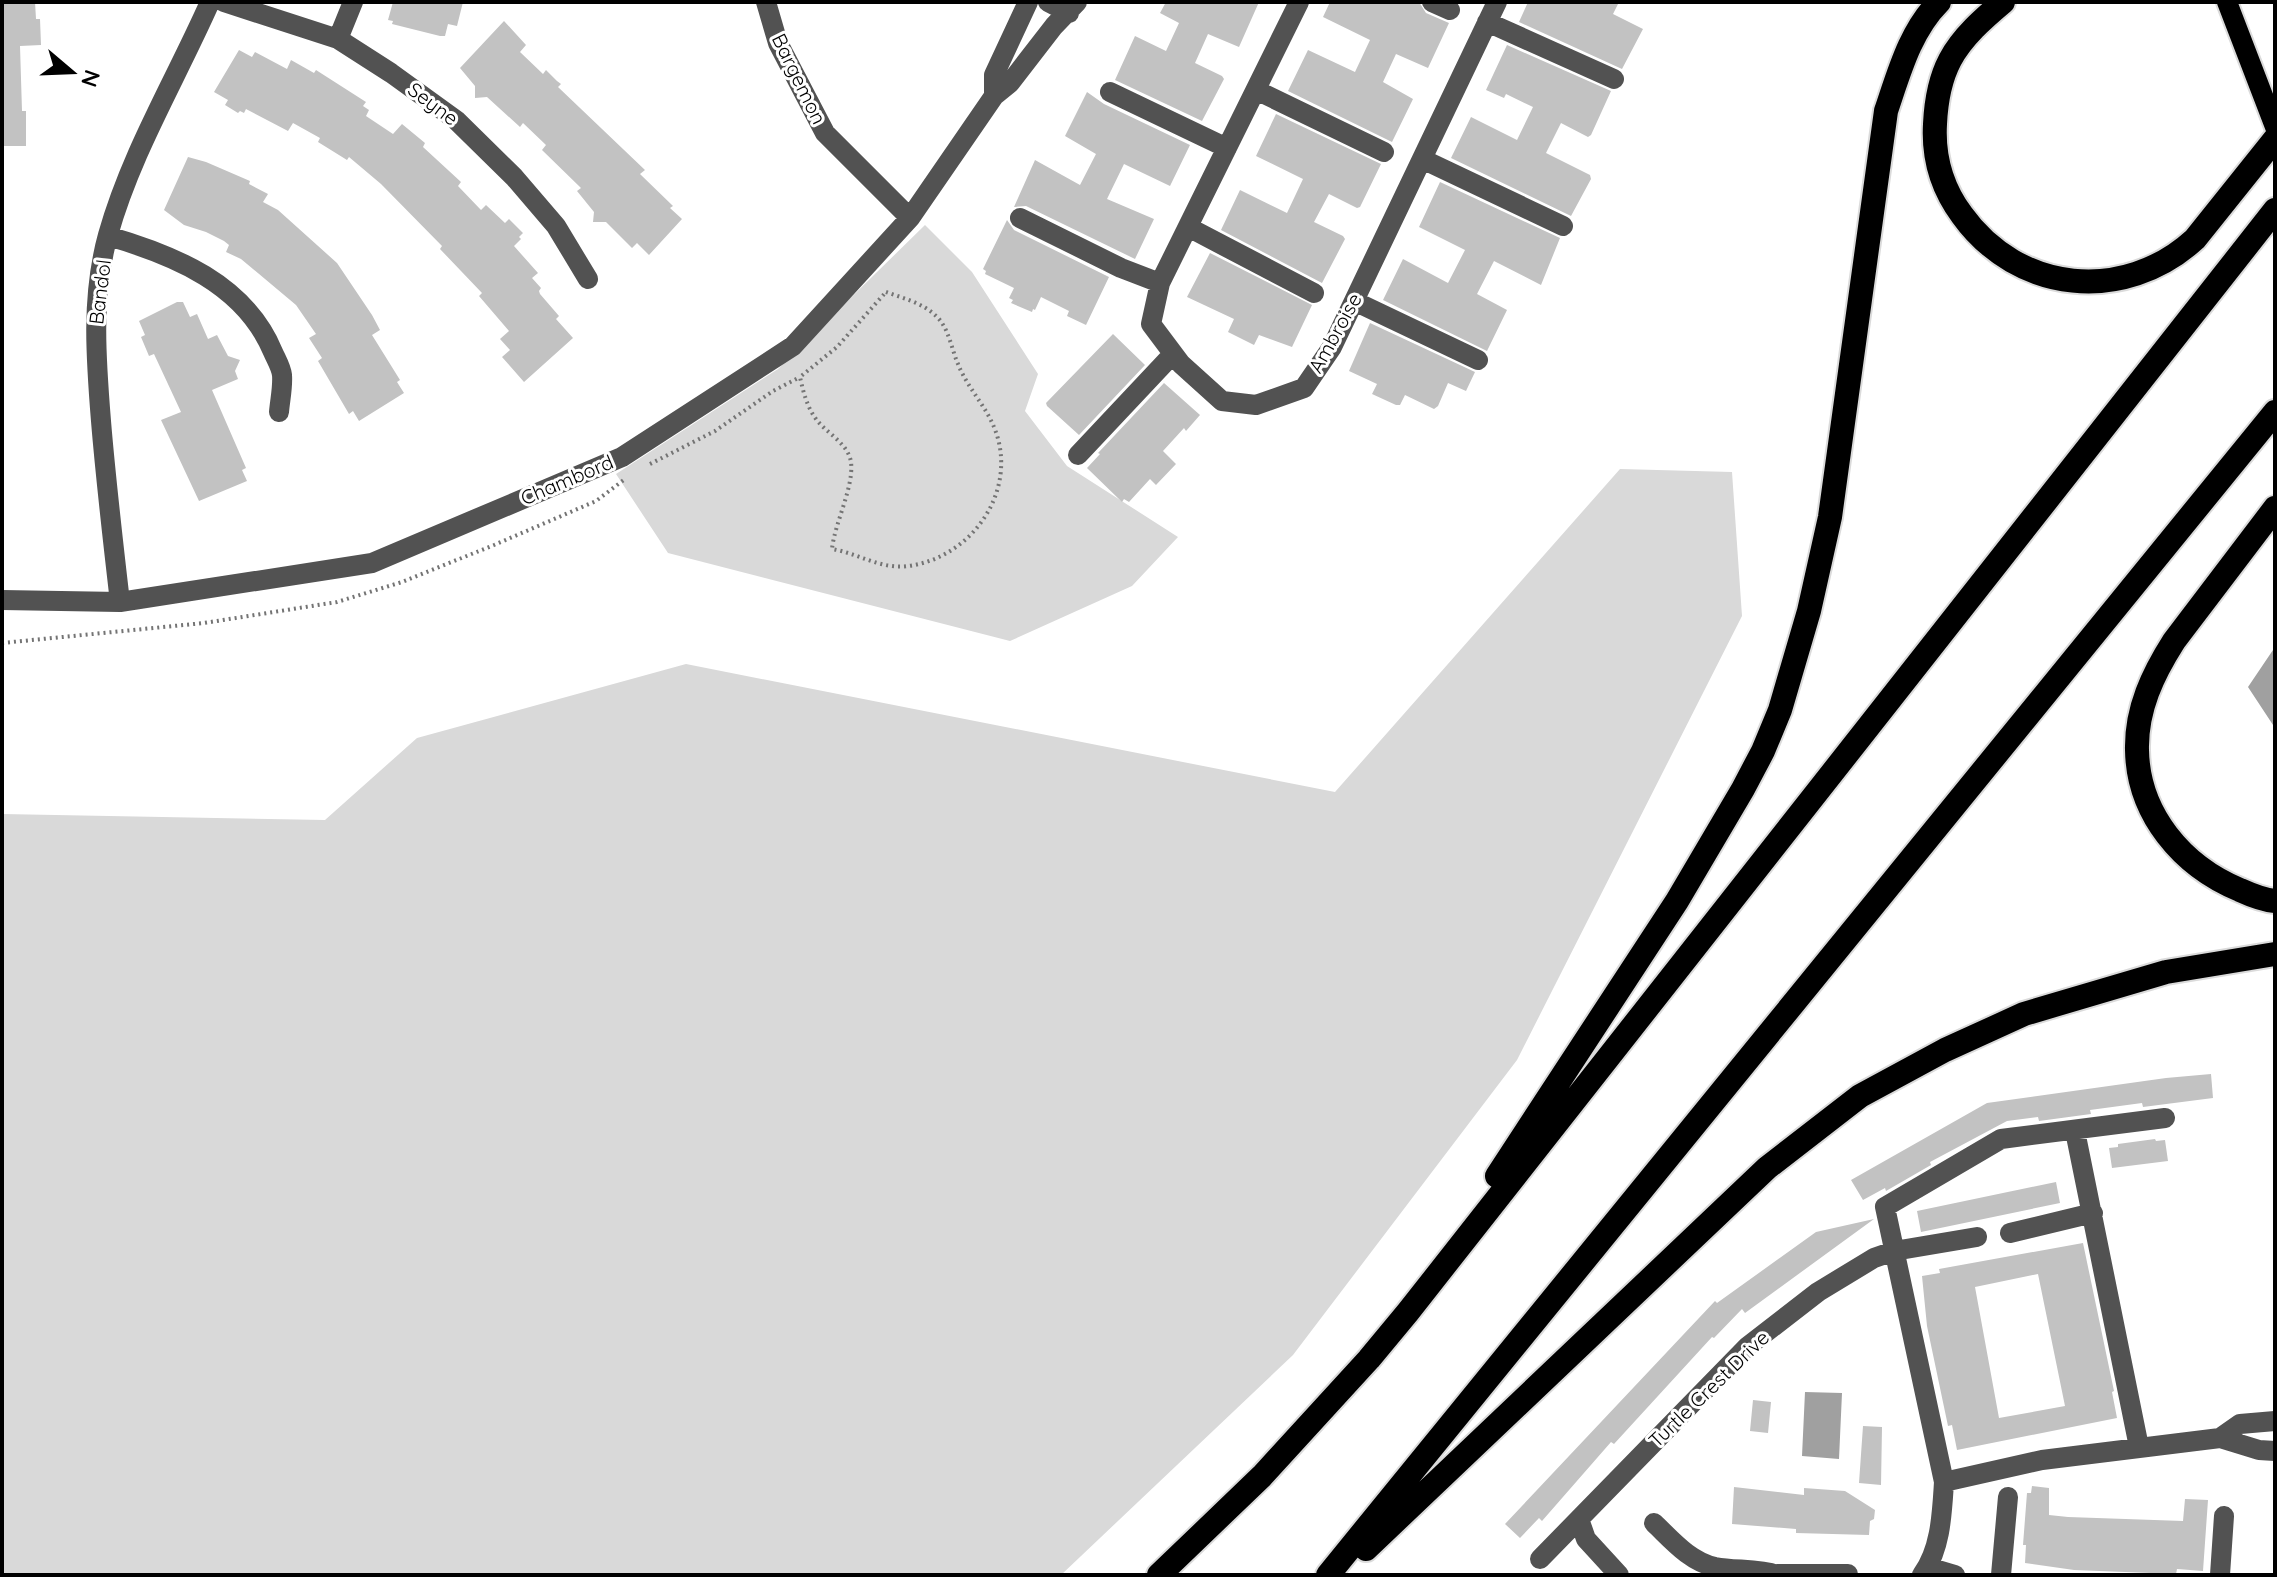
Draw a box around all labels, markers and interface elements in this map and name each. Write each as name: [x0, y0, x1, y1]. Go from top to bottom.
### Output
street label: Bargemon: [767, 29, 832, 128]
north arrow: [32, 32, 112, 112]
text: N: [75, 66, 107, 91]
street label: Seyne: [403, 77, 463, 131]
street label: Bandol: [83, 258, 116, 326]
street label: Ambroise: [1302, 288, 1367, 377]
street label: Chambord: [517, 449, 617, 510]
street label: Turtle Crest Drive: [1643, 1325, 1774, 1453]

